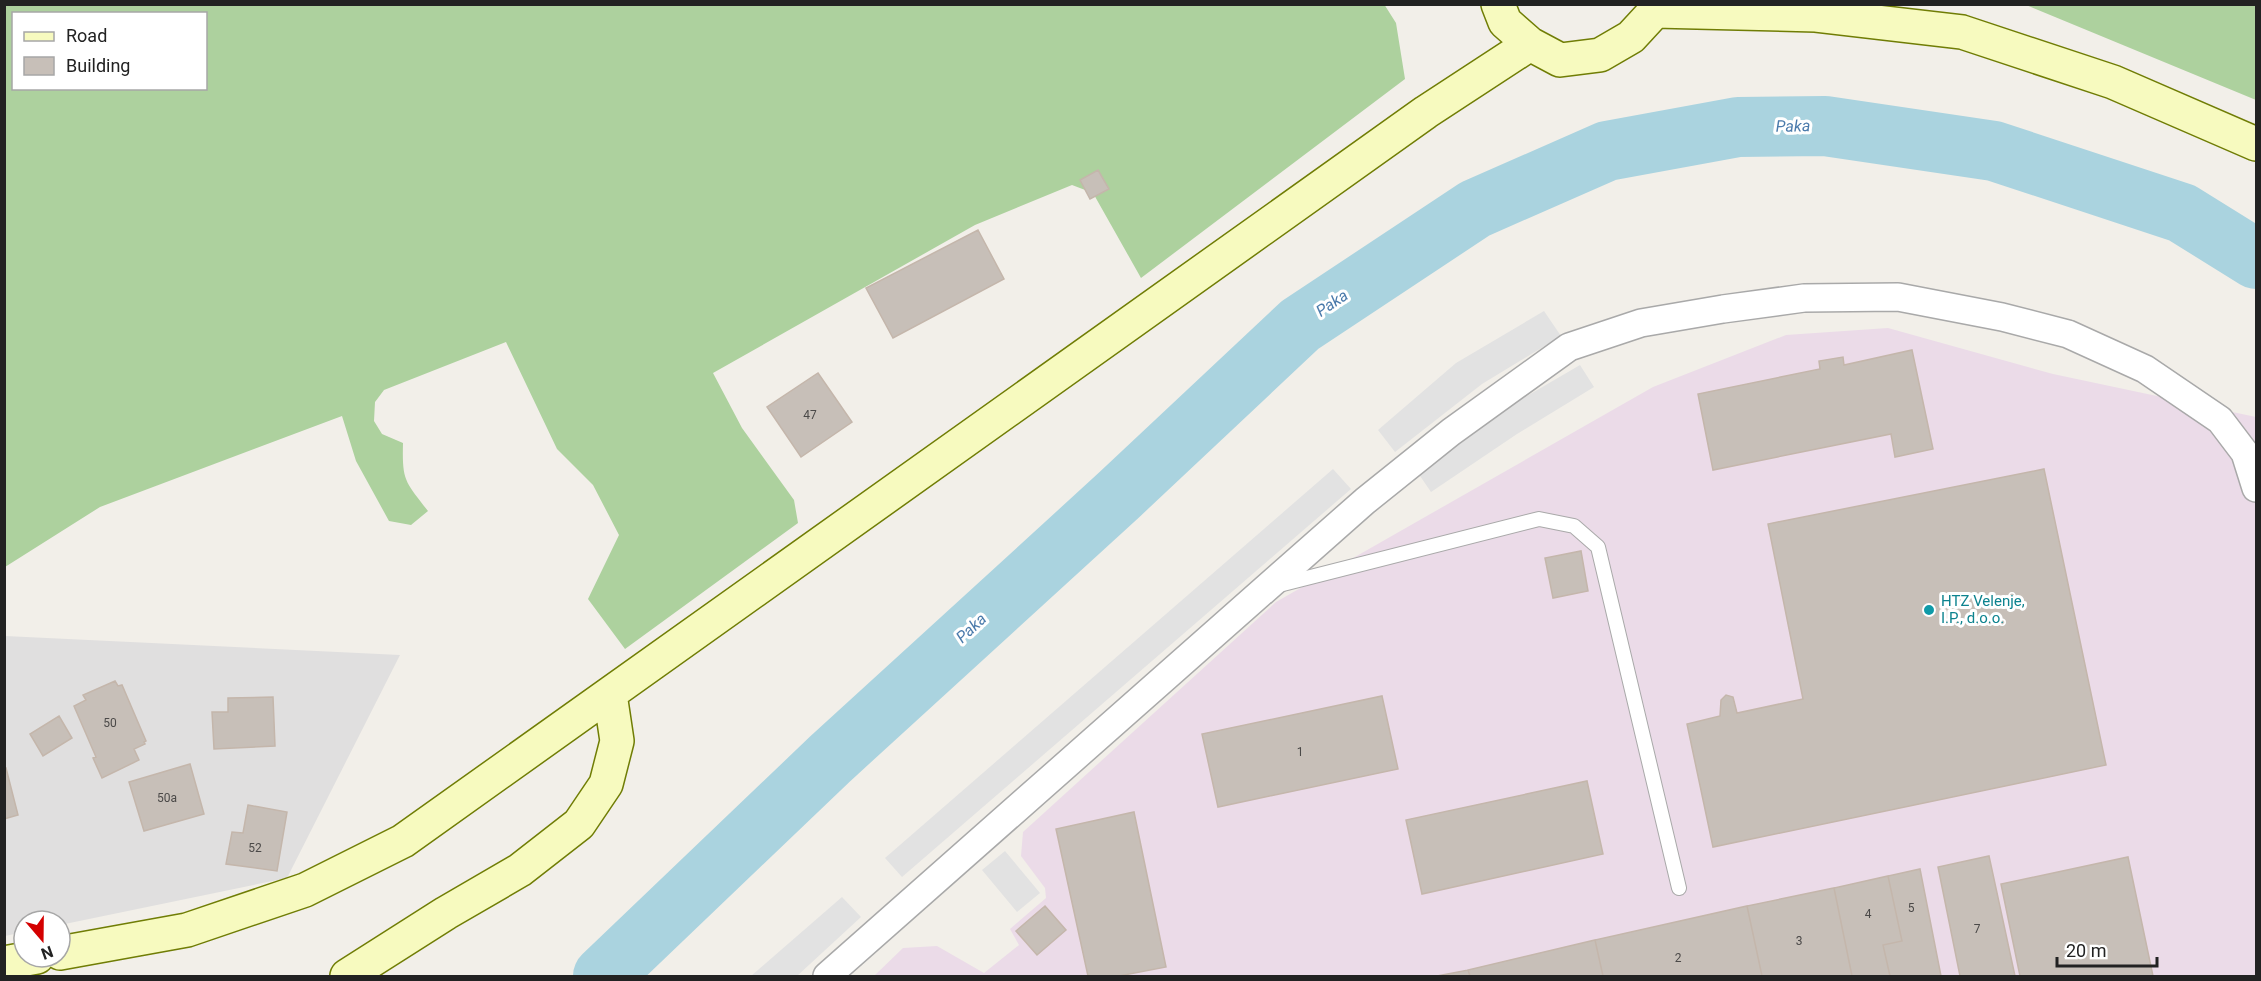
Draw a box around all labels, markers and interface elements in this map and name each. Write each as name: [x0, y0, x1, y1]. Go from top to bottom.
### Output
legend: [12, 12, 207, 90]
text: Road: [66, 25, 107, 46]
text: Building: [66, 55, 130, 76]
water label: Paka: [1776, 116, 1810, 136]
water label: Paka: [1312, 285, 1352, 321]
house number: 47: [803, 408, 817, 422]
place label: HTZ Velenje, I.P., d.o.o.: [1941, 592, 2025, 627]
marker: HTZ Velenje, I.P., d.o.o.: [1922, 603, 1936, 617]
water label: Paka: [952, 609, 990, 647]
house number: 50: [103, 716, 117, 730]
house number: 1: [1297, 745, 1303, 759]
house number: 50a: [157, 791, 177, 805]
house number: 52: [248, 841, 262, 855]
house number: 5: [1908, 901, 1915, 915]
house number: 4: [1865, 907, 1872, 921]
north arrow: [12, 909, 72, 969]
house number: 7: [1974, 922, 1981, 936]
scale bar: [2057, 930, 2158, 968]
house number: 3: [1796, 934, 1802, 948]
text: 20 m: [2066, 940, 2106, 961]
text: N: [38, 942, 56, 963]
house number: 2: [1675, 951, 1682, 965]

